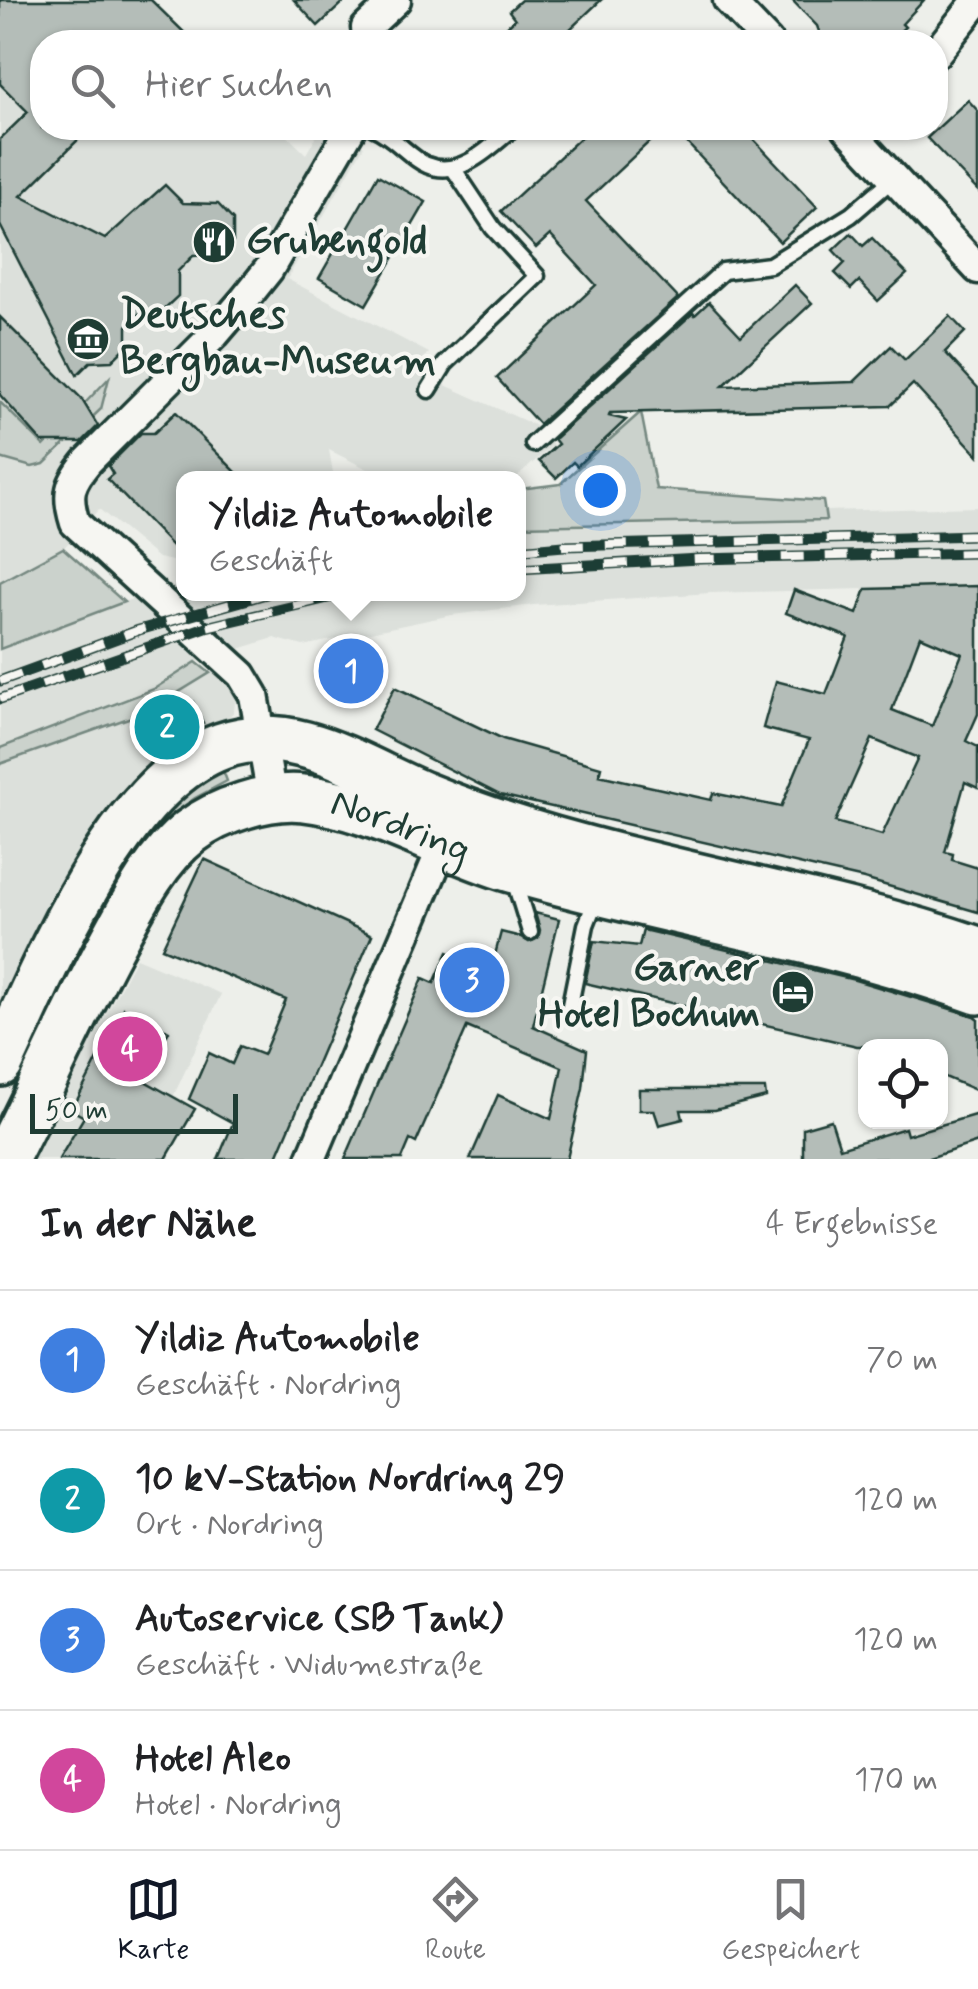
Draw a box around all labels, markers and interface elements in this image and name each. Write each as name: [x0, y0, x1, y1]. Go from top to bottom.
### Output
search box: [30, 30, 948, 140]
icon: search: [65, 58, 120, 113]
text: Hier suchen: [145, 61, 333, 110]
place label: Grubengold: [246, 216, 427, 273]
restaurant icon: Grubengold: [191, 219, 237, 265]
place label: Deutsches Bergbau-Museum: [120, 290, 436, 392]
museum icon: Deutsches Bergbau-Museum: [65, 316, 111, 362]
your location: [575, 465, 626, 516]
popup: [176, 471, 526, 601]
text: Yildiz Automobile: [209, 491, 493, 540]
text: Geschäft: [209, 540, 333, 582]
pin: 1: [318, 634, 384, 708]
pin: 2: [134, 690, 200, 764]
street label: Nordring: [325, 777, 478, 881]
pin: 3: [440, 942, 504, 1018]
place label: Garner Hotel Bochum: [538, 943, 760, 1041]
hotel icon: Garner Hotel Bochum: [770, 969, 816, 1015]
pin: 4: [98, 1012, 162, 1086]
map controls: [858, 1039, 948, 1129]
button: locate: [858, 1039, 948, 1129]
scale bar: [30, 1089, 238, 1134]
text: 50 m: [45, 1093, 108, 1130]
text: In der Nähe: [40, 1197, 257, 1252]
text: 4 Ergebnisse: [766, 1203, 938, 1245]
text: Yildiz Automobile: [135, 1315, 420, 1364]
text: 1: [65, 1339, 80, 1381]
text: 70 m: [866, 1339, 938, 1381]
text: Geschäft · Nordring: [135, 1364, 401, 1406]
text: 10 kV-Station Nordring 29: [135, 1455, 565, 1504]
text: 2: [65, 1479, 80, 1521]
text: 120 m: [853, 1479, 938, 1521]
text: Ort · Nordring: [135, 1504, 324, 1546]
text: Autoservice (SB Tank): [135, 1595, 503, 1644]
text: 3: [65, 1619, 80, 1661]
text: 120 m: [853, 1619, 938, 1661]
text: Geschäft · Widumestraße: [135, 1644, 483, 1686]
text: Hotel Aleo: [135, 1735, 291, 1784]
text: 4: [63, 1759, 82, 1801]
text: 170 m: [854, 1759, 938, 1801]
text: Hotel · Nordring: [135, 1784, 342, 1826]
tab: Karte: [118, 1872, 189, 1969]
tab: Route: [425, 1872, 486, 1969]
tab: Gespeichert: [722, 1872, 860, 1969]

